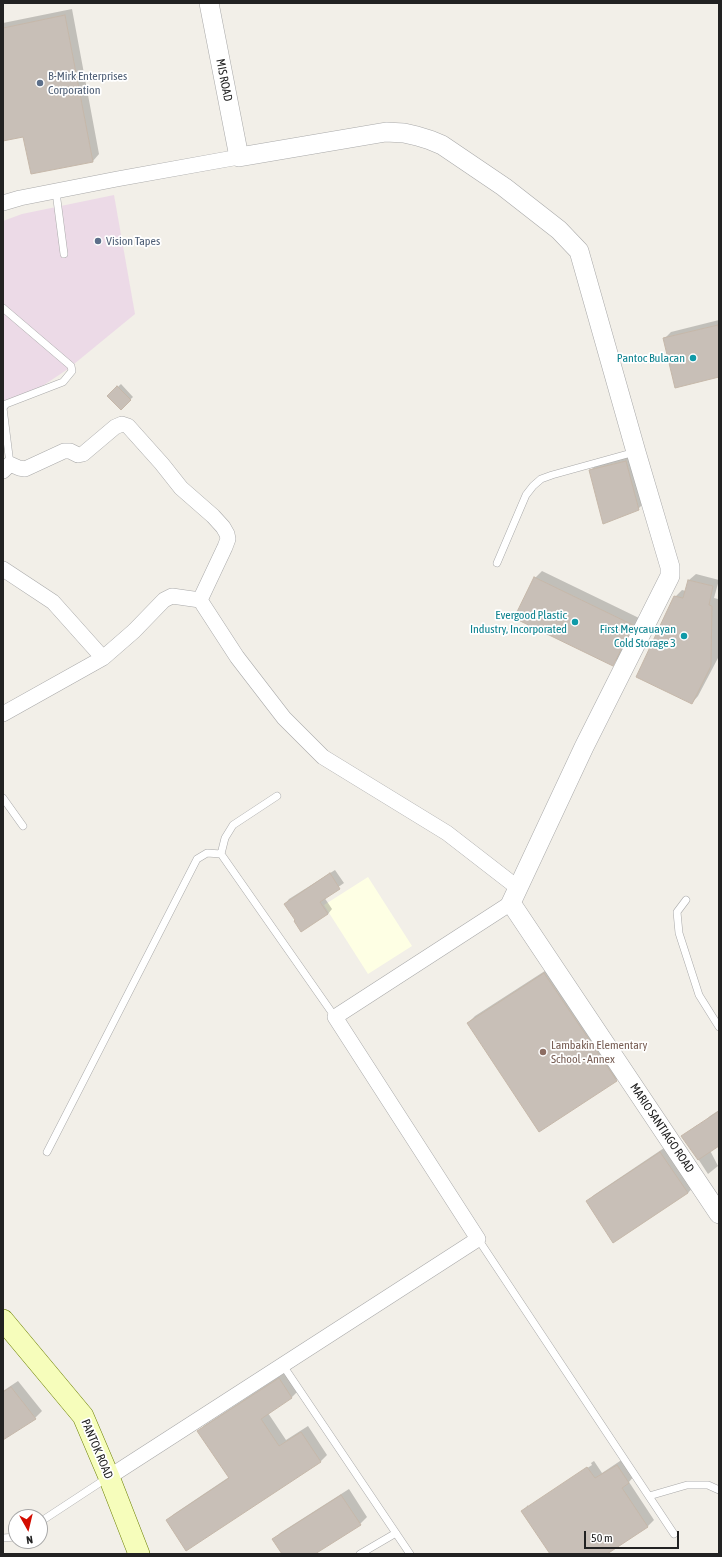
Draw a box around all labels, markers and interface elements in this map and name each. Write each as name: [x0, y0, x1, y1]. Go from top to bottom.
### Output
street label: MIS ROAD: [213, 57, 235, 103]
place label: B-Mirk Enterprises Corporation: [48, 69, 127, 97]
marker: B-Mirk Enterprises Corporation: [35, 78, 45, 88]
place label: Vision Tapes: [106, 234, 160, 248]
marker: Vision Tapes: [93, 236, 103, 246]
place label: Pantoc Bulacan: [617, 351, 685, 365]
marker: Pantoc Bulacan: [688, 353, 698, 363]
place label: Evergood Plastic Industry, Incorporated: [470, 608, 567, 636]
marker: Evergood Plastic Industry, Incorporated: [570, 617, 580, 627]
place label: First Meycauayan Cold Storage 3: [600, 622, 676, 650]
marker: First Meycauayan Cold Storage 3: [679, 631, 689, 641]
place label: Lambakin Elementary School - Annex: [551, 1038, 647, 1066]
marker: Lambakin Elementary School - Annex: [538, 1047, 548, 1057]
street label: MARIO SANTIAGO ROAD: [627, 1081, 697, 1175]
street label: PANTOK ROAD: [78, 1417, 116, 1481]
north arrow: [8, 1509, 48, 1549]
scale bar: [586, 1523, 681, 1549]
text: 50 m: [591, 1531, 613, 1545]
text: N: [25, 1533, 34, 1546]

